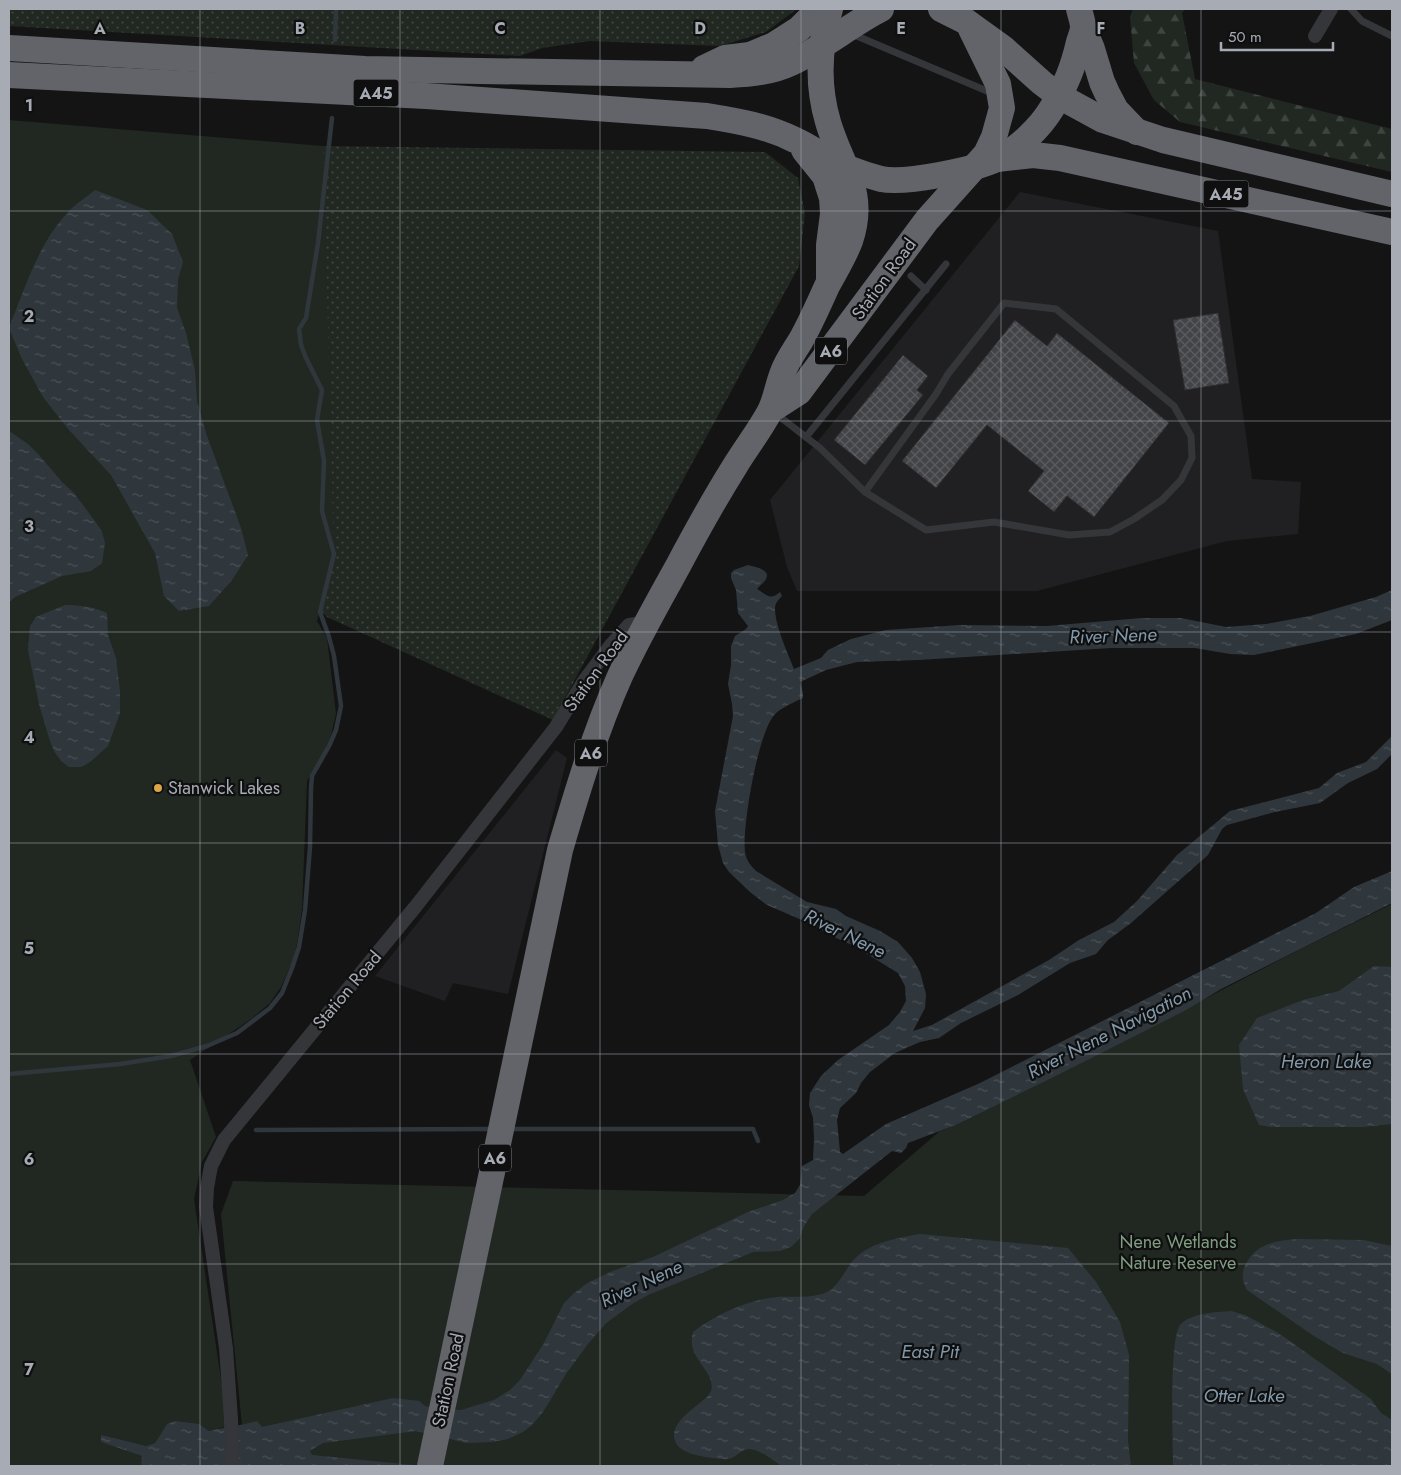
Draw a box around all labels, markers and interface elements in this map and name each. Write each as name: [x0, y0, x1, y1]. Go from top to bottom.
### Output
text: A: [93, 17, 106, 40]
text: B: [295, 17, 305, 40]
text: C: [494, 17, 506, 40]
text: D: [694, 17, 706, 40]
text: E: [896, 17, 906, 40]
text: F: [1097, 17, 1105, 40]
scale bar: [1221, 20, 1334, 52]
text: 50 m: [1228, 26, 1262, 48]
road number: A45: [354, 80, 398, 106]
text: 1: [25, 94, 33, 117]
road number: A45: [1204, 180, 1248, 208]
street label: Station Road: [845, 233, 923, 325]
text: 2: [24, 305, 34, 328]
road number: A6: [815, 338, 847, 364]
text: 3: [24, 515, 34, 538]
water label: River Nene: [1069, 620, 1158, 651]
street label: Station Road: [557, 625, 635, 717]
text: 4: [23, 726, 35, 749]
road number: A6: [575, 740, 607, 766]
place label: Stanwick Lakes: [168, 775, 280, 801]
marker: Stanwick Lakes: [152, 782, 164, 794]
water label: River Nene: [800, 902, 890, 965]
text: 5: [24, 937, 34, 960]
street label: Station Road: [306, 945, 388, 1035]
water label: River Nene Navigation: [1023, 979, 1196, 1085]
water label: Heron Lake: [1281, 1048, 1372, 1075]
road number: A6: [479, 1144, 511, 1172]
text: 6: [24, 1148, 34, 1171]
park label: Nene Wetlands Nature Reserve: [1119, 1229, 1237, 1276]
water label: River Nene: [596, 1253, 687, 1314]
street label: Station Road: [425, 1331, 471, 1429]
water label: East Pit: [901, 1338, 960, 1365]
text: 7: [24, 1358, 34, 1381]
water label: Otter Lake: [1203, 1382, 1285, 1409]

